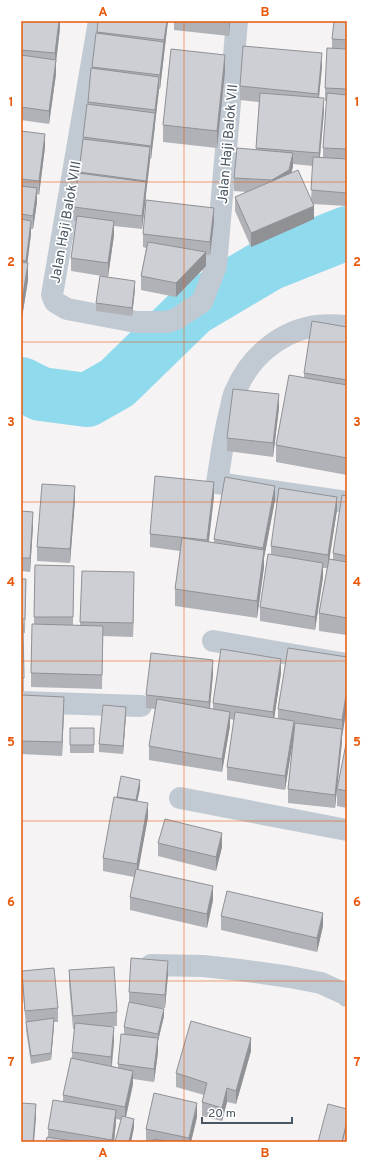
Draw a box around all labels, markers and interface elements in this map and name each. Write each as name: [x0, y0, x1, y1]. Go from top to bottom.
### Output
text: A: [98, 5, 108, 21]
text: B: [261, 5, 270, 21]
street label: Jalan Haji Balok VII: [215, 83, 242, 205]
text: 1: [8, 95, 14, 111]
text: 1: [354, 95, 360, 111]
street label: Jalan Haji Balok VIII: [47, 160, 86, 285]
text: 2: [7, 255, 15, 271]
text: 2: [353, 255, 361, 271]
text: 3: [7, 415, 15, 431]
text: 3: [353, 415, 361, 431]
text: 4: [7, 575, 15, 591]
text: 4: [353, 575, 361, 591]
text: 5: [7, 735, 15, 751]
text: 5: [353, 735, 361, 751]
text: 6: [7, 895, 15, 911]
text: 6: [353, 895, 361, 911]
text: 7: [8, 1055, 15, 1071]
text: 7: [354, 1055, 361, 1071]
scale bar: [202, 1099, 292, 1125]
text: 20 m: [208, 1106, 236, 1122]
text: A: [98, 1146, 108, 1162]
text: B: [261, 1146, 270, 1162]

